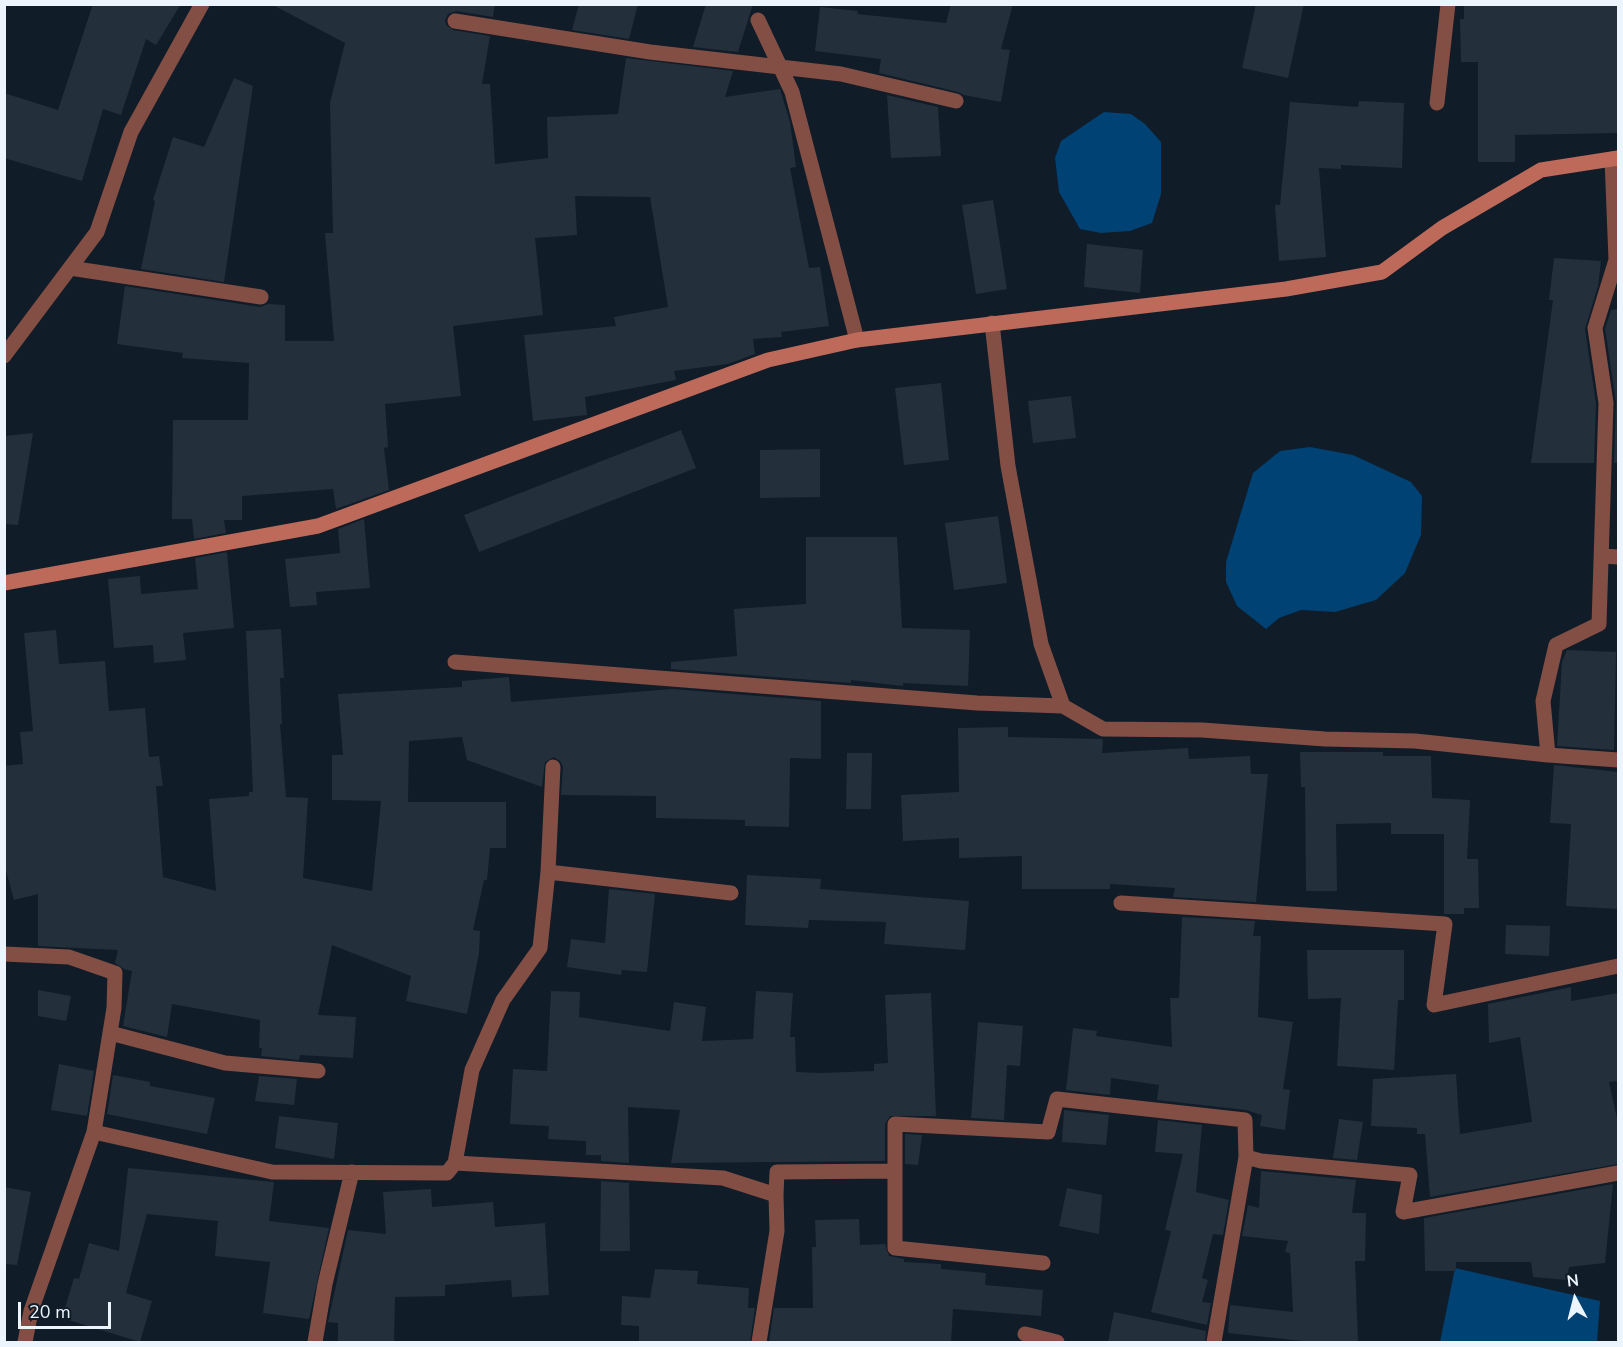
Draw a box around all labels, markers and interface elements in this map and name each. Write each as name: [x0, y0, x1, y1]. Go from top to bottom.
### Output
north arrow: [1545, 1269, 1605, 1329]
text: N: [1566, 1269, 1580, 1293]
scale bar: [21, 1290, 114, 1328]
text: 20 m: [29, 1300, 71, 1324]

